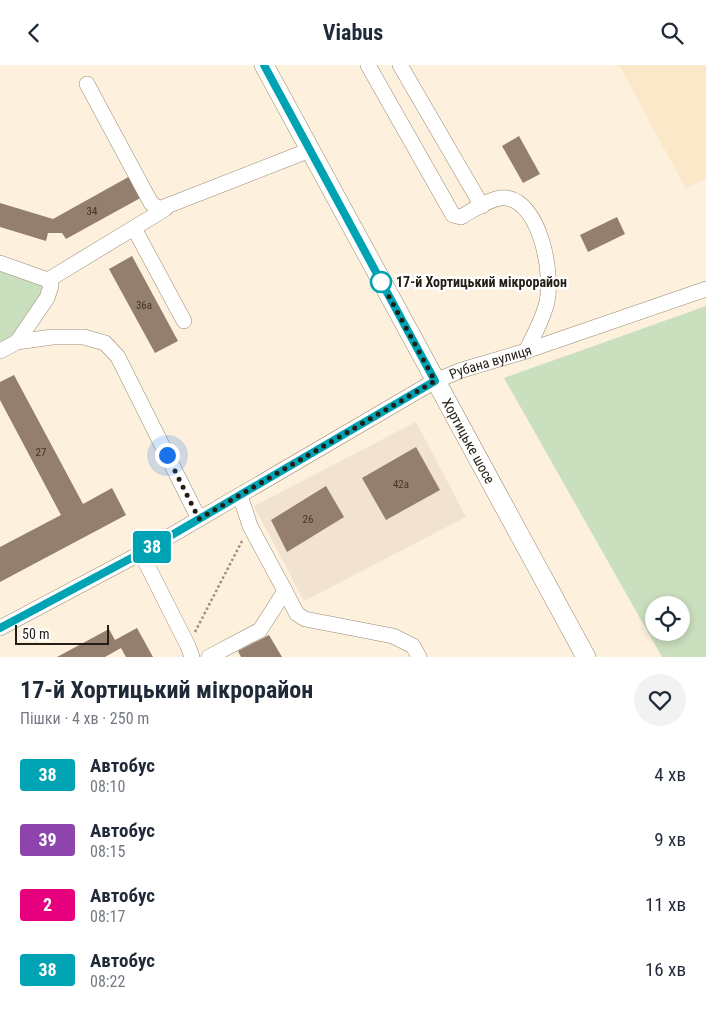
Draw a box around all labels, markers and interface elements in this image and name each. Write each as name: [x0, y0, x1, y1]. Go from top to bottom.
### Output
icon: back: [20, 19, 48, 47]
icon: search: [658, 19, 686, 47]
text: Viabus: [323, 20, 383, 45]
house number: 34: [87, 205, 98, 218]
marker: 17-й Хортицький мікрорайон: [370, 271, 392, 293]
place label: 17-й Хортицький мікрорайон: [396, 274, 567, 290]
house number: 36а: [136, 299, 152, 312]
street label: Рубана вулиця: [447, 342, 534, 382]
street label: Хортицьке шосе: [439, 396, 498, 487]
your location: [155, 443, 180, 468]
house number: 27: [36, 446, 46, 459]
house number: 42а: [393, 478, 409, 491]
house number: 26: [303, 513, 313, 526]
line badge: 38: [130, 531, 174, 563]
text: 38: [143, 536, 161, 557]
map controls: [645, 596, 690, 641]
button: locate: [645, 596, 690, 641]
scale bar: [15, 622, 109, 645]
text: 50 m: [22, 626, 50, 642]
button: heart: [634, 674, 686, 726]
text: 17-й Хортицький мікрорайон: [20, 676, 313, 704]
text: Пішки · 4 хв · 250 m: [20, 709, 149, 728]
text: Автобус: [90, 754, 155, 777]
text: 4 хв: [654, 763, 686, 786]
text: 38: [38, 764, 57, 785]
text: 08:10: [90, 777, 125, 796]
text: Автобус: [90, 819, 155, 842]
text: 9 хв: [654, 828, 686, 851]
text: 39: [38, 829, 57, 850]
text: 08:15: [90, 842, 125, 861]
text: Автобус: [90, 884, 155, 907]
text: 11 хв: [645, 893, 686, 916]
text: 2: [43, 894, 52, 915]
text: 08:17: [90, 907, 125, 926]
text: Автобус: [90, 949, 155, 972]
text: 16 хв: [645, 958, 686, 981]
text: 38: [38, 959, 57, 980]
text: 08:22: [90, 972, 125, 991]

